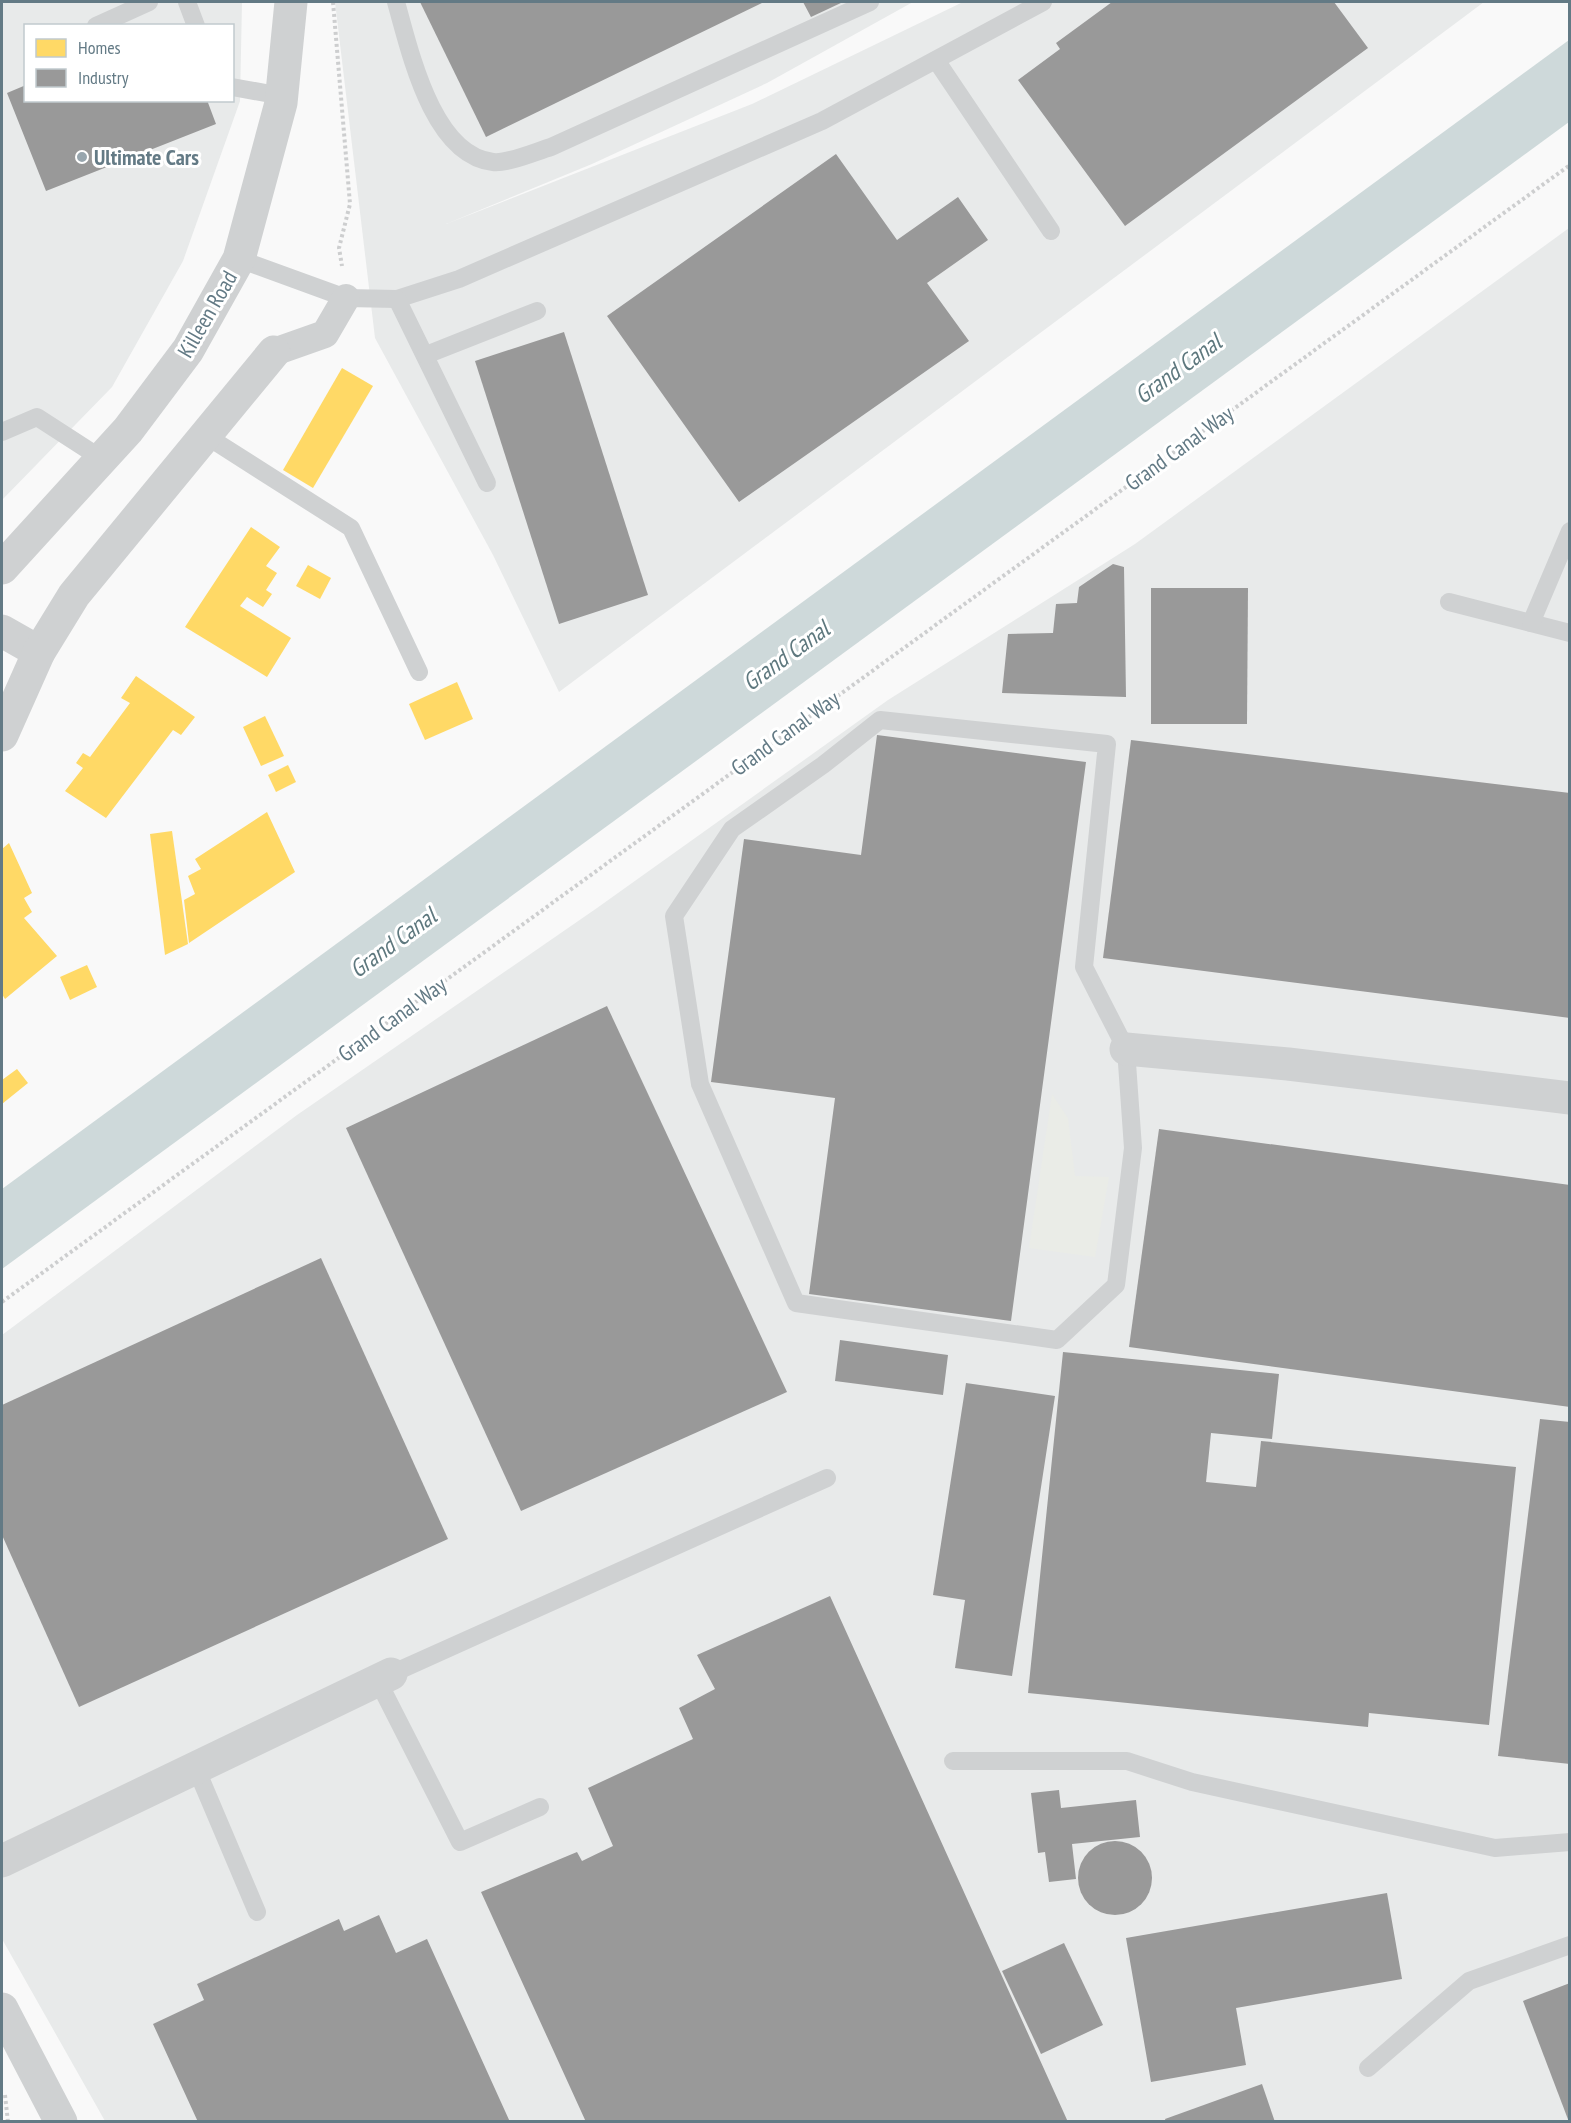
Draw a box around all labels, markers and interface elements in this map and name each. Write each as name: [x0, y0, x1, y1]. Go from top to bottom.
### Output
legend: [24, 24, 234, 102]
text: Homes: [78, 36, 121, 59]
text: Industry: [78, 66, 129, 89]
place label: Ultimate Cars: [94, 143, 199, 171]
marker: Ultimate Cars: [75, 150, 89, 164]
street label: Killeen Road: [171, 266, 243, 362]
water label: Grand Canal: [1128, 325, 1229, 411]
street label: Grand Canal Way: [1119, 399, 1239, 497]
water label: Grand Canal: [736, 612, 837, 698]
street label: Grand Canal Way: [725, 684, 845, 782]
water label: Grand Canal: [343, 899, 444, 985]
street label: Grand Canal Way: [332, 970, 452, 1068]

